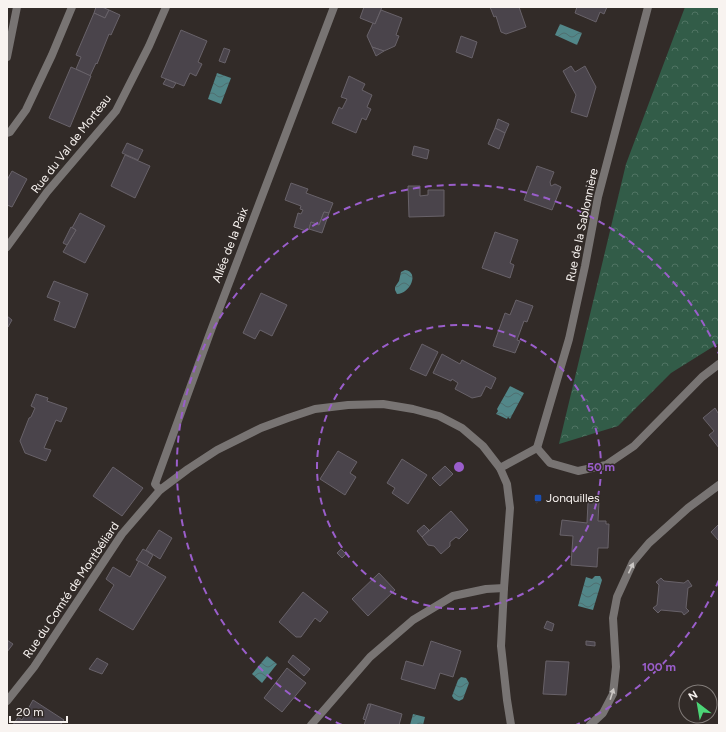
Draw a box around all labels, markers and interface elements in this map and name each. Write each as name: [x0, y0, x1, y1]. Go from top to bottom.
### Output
street label: Rue du Val de Morteau: [28, 92, 114, 196]
street label: Rue de la Sablonnière: [563, 167, 601, 283]
street label: Allée de la Paix: [209, 205, 251, 284]
centre of rings: [452, 460, 466, 474]
text: 50 m: [587, 460, 615, 474]
place label: Jonquilles: [546, 491, 600, 505]
marker: Jonquilles: [533, 493, 543, 503]
street label: Rue du Comté de Montbéliard: [20, 519, 122, 661]
one-way arrow: [628, 562, 634, 574]
text: 100 m: [642, 660, 676, 674]
north arrow: [678, 684, 718, 724]
one-way arrow: [609, 687, 615, 699]
text: N: [686, 688, 700, 704]
scale bar: [10, 698, 67, 724]
text: 20 m: [16, 705, 44, 719]

